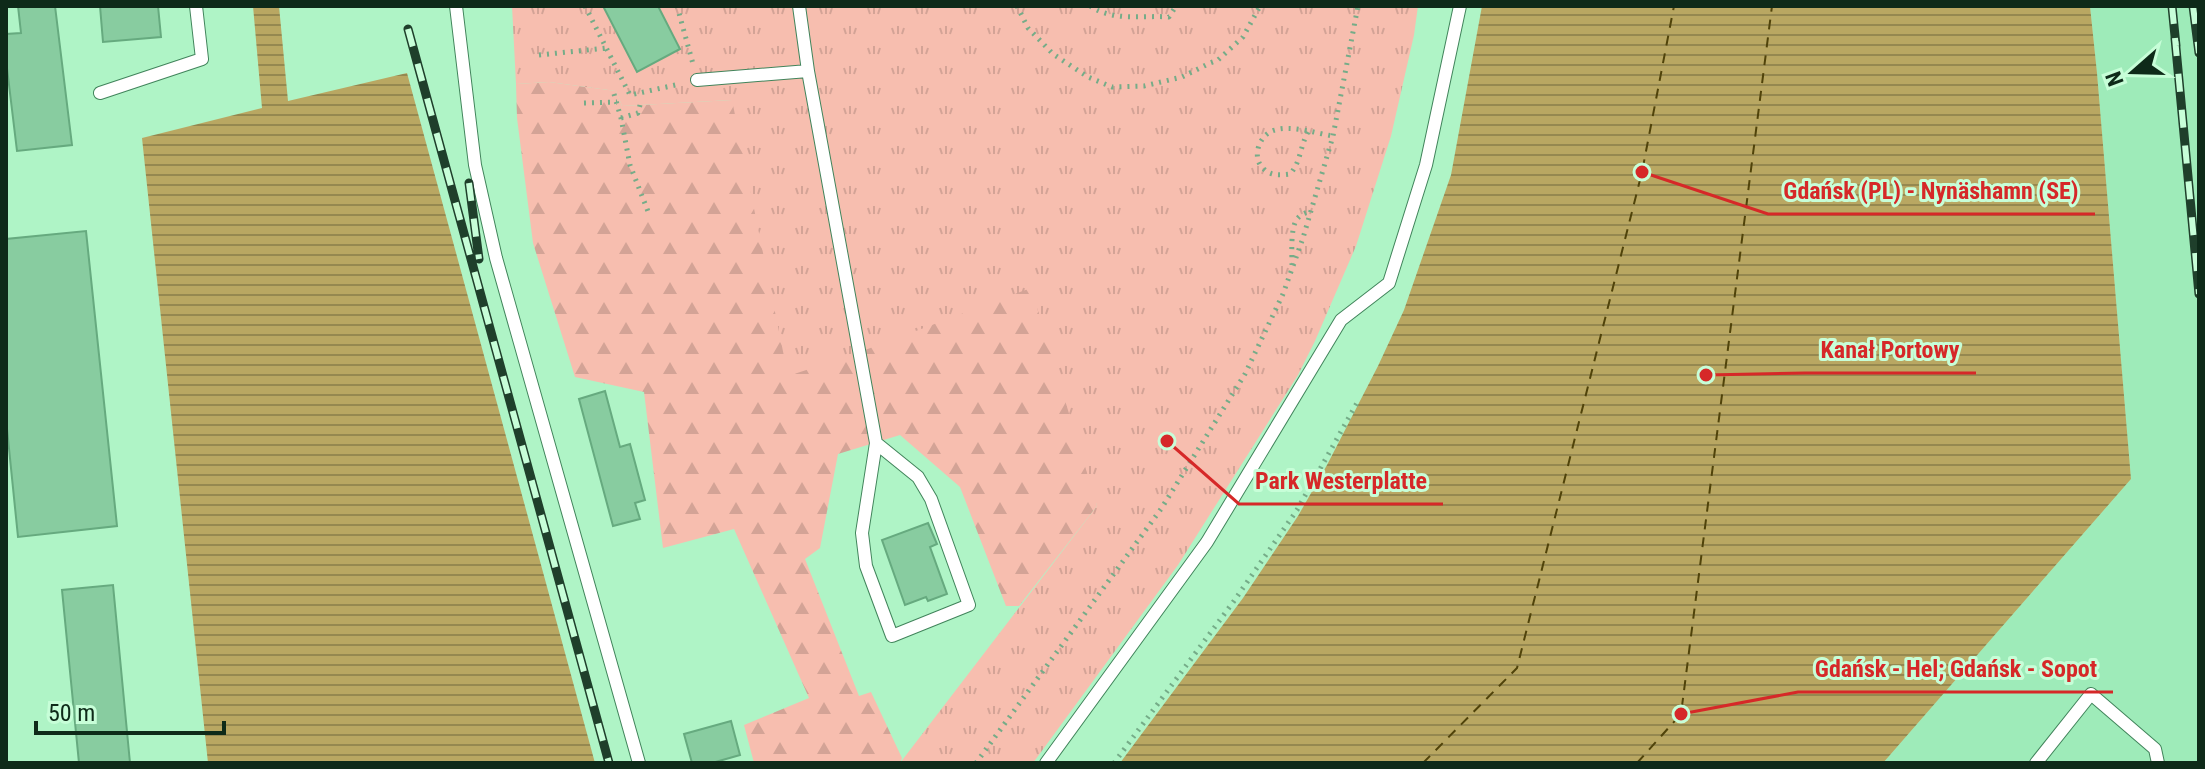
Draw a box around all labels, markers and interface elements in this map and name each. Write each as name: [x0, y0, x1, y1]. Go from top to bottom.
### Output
north arrow: [2093, 32, 2173, 112]
text: N: [2101, 68, 2129, 89]
callout: Gdańsk (PL) - Nynäshamn (SE): [1768, 166, 2095, 214]
text: Gdańsk (PL) - Nynäshamn (SE): [1783, 177, 2079, 205]
callout: Kanał Portowy: [1805, 325, 1976, 373]
text: Kanał Portowy: [1821, 336, 1960, 364]
callout: Park Westerplatte: [1239, 456, 1443, 504]
text: Park Westerplatte: [1255, 467, 1427, 495]
callout: Gdańsk - Hel; Gdańsk - Sopot: [1798, 644, 2113, 692]
text: Gdańsk - Hel; Gdańsk - Sopot: [1815, 655, 2097, 683]
scale bar: [36, 685, 224, 735]
text: 50 m: [48, 699, 95, 727]

